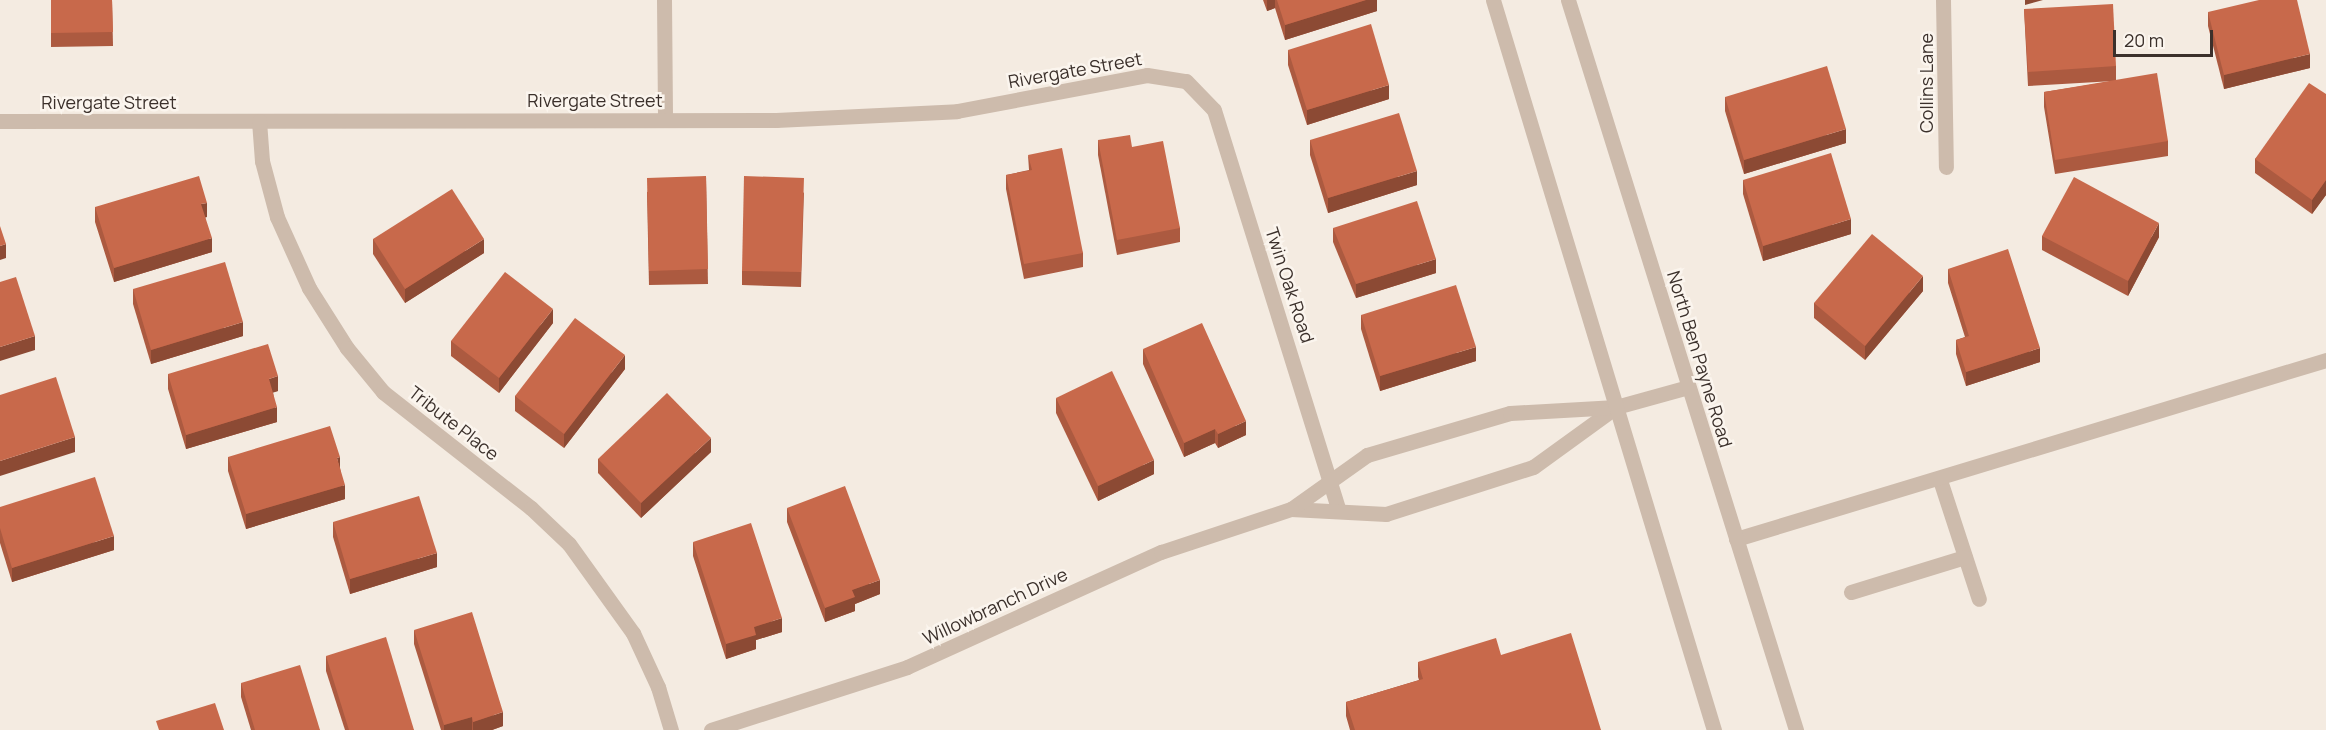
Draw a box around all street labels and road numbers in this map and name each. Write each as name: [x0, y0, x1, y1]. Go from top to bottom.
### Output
street label: Collins Lane: [1915, 33, 1937, 133]
street label: Rivergate Street: [1006, 48, 1144, 92]
street label: Rivergate Street: [527, 89, 663, 111]
street label: Rivergate Street: [41, 91, 177, 113]
street label: Twin Oak Road: [1261, 225, 1319, 345]
street label: North Ben Payne Road: [1663, 268, 1737, 450]
street label: Tribute Place: [405, 381, 503, 465]
street label: Willowbranch Drive: [919, 563, 1071, 649]

